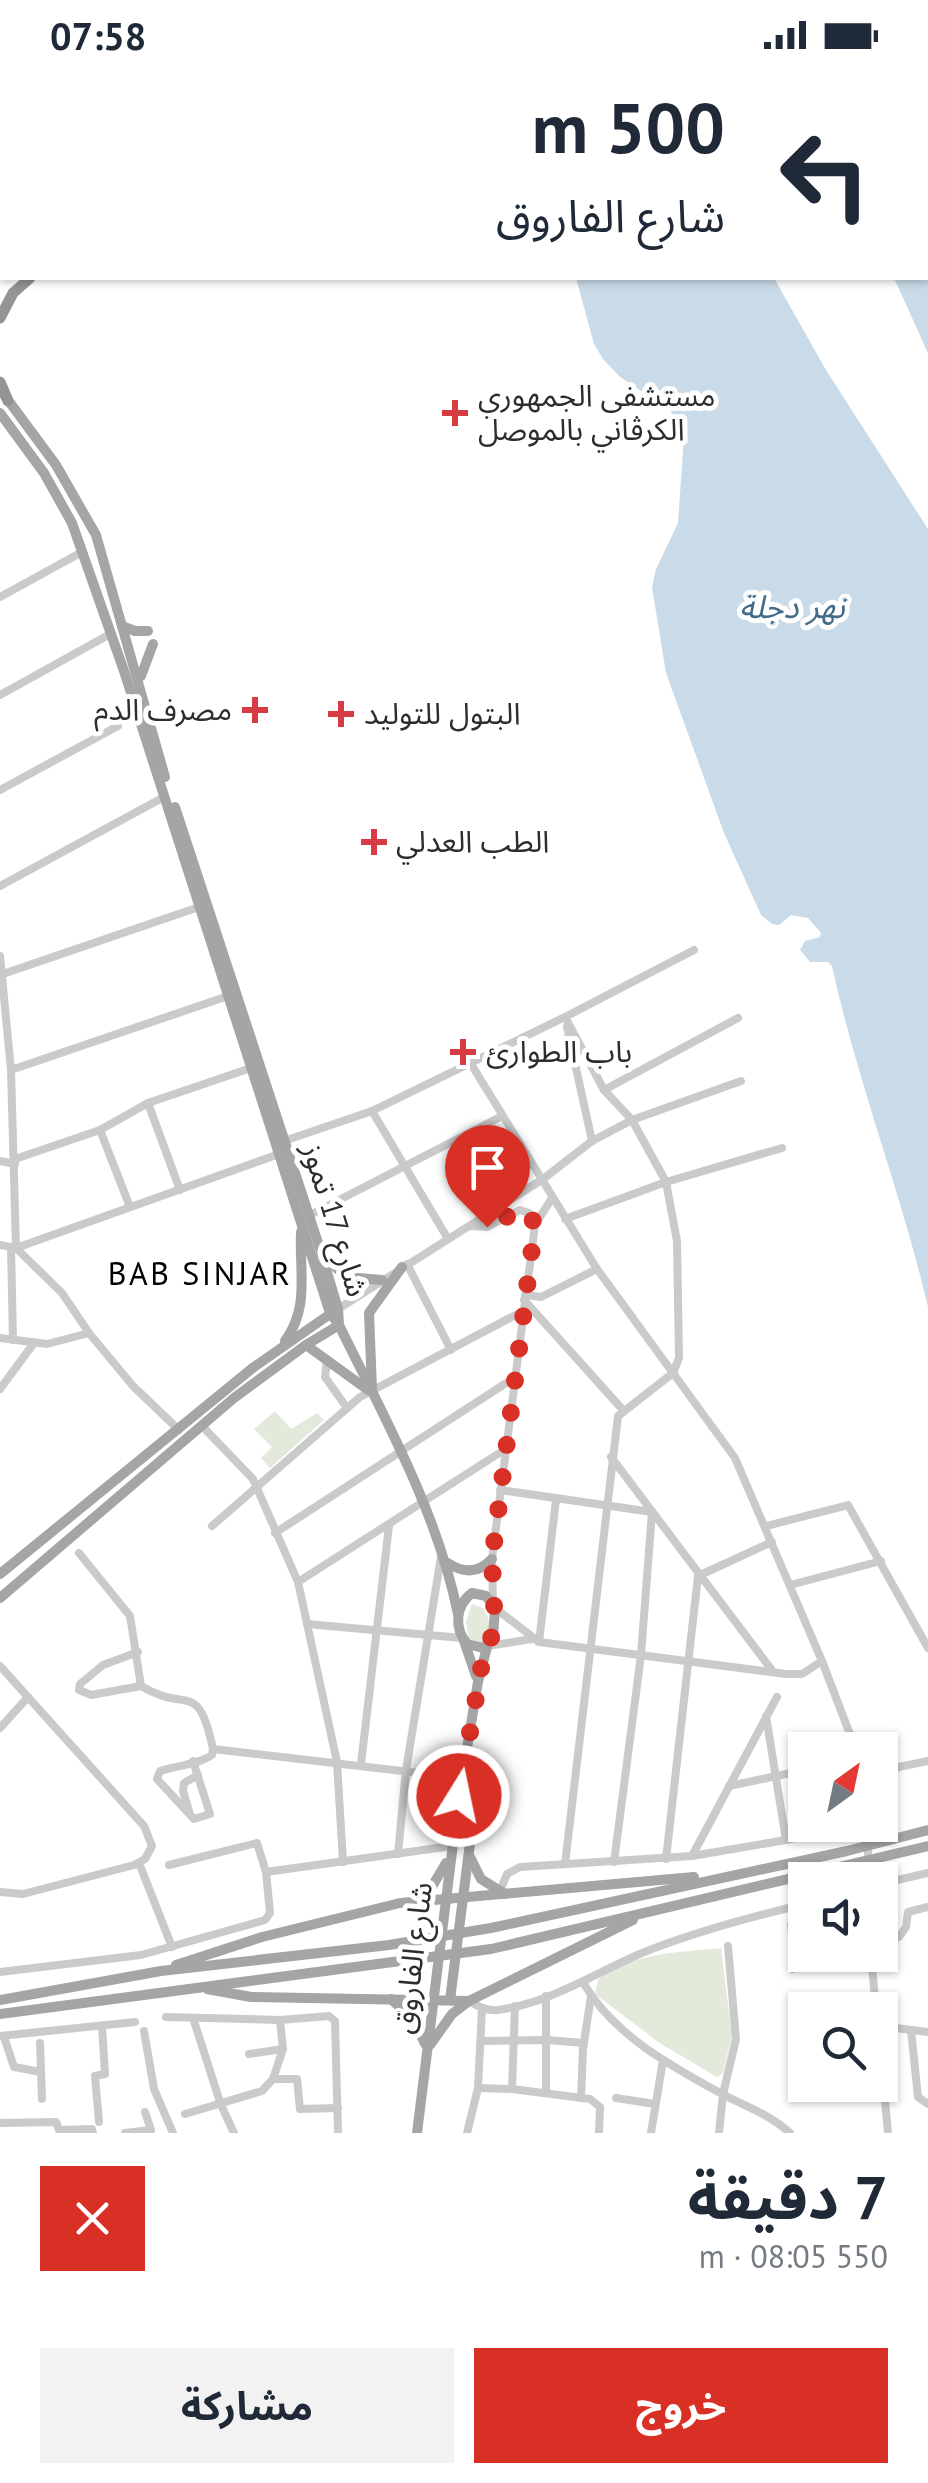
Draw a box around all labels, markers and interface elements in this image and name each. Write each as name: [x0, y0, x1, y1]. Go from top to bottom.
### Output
text: 07:58: [50, 11, 146, 60]
text: 500 m: [532, 82, 725, 172]
icon: left: [760, 110, 890, 240]
text: شارع الفاروق: [496, 186, 725, 244]
place label: مستشفى الجمهوري الكرڤاني بالموصل: [478, 375, 715, 453]
marker: مستشفى الجمهوري الكرڤاني بالموصل: [442, 400, 468, 426]
water label: نهر دجلة: [739, 585, 848, 627]
place label: مصرف الدم: [94, 689, 232, 732]
place label: البتول للتوليد: [364, 693, 521, 732]
marker: مصرف الدم: [242, 697, 268, 723]
marker: البتول للتوليد: [328, 701, 354, 727]
place label: الطب العدلي: [396, 821, 549, 865]
marker: الطب العدلي: [361, 829, 387, 855]
place label: باب الطوارئ: [486, 1031, 632, 1070]
marker: باب الطوارئ: [450, 1039, 476, 1065]
pin: [445, 1125, 530, 1228]
street label: شارع 17 تموز: [290, 1137, 378, 1302]
icon: arrive: [460, 1140, 515, 1195]
district label: BAB SINJAR: [108, 1252, 292, 1294]
north arrow: [788, 1732, 898, 1842]
map controls: [788, 1732, 898, 2102]
position arrow: [407, 1744, 511, 1848]
button: sound: [788, 1862, 898, 1972]
street label: شارع الفاروق: [383, 1880, 444, 2036]
button: search: [788, 1992, 898, 2102]
text: 7 دقيقة: [688, 2158, 888, 2236]
button: close: [40, 2166, 145, 2271]
text: 550 m · 08:05: [699, 2235, 888, 2277]
button: مشاركة: [40, 2348, 454, 2463]
button: خروج: [474, 2348, 888, 2463]

